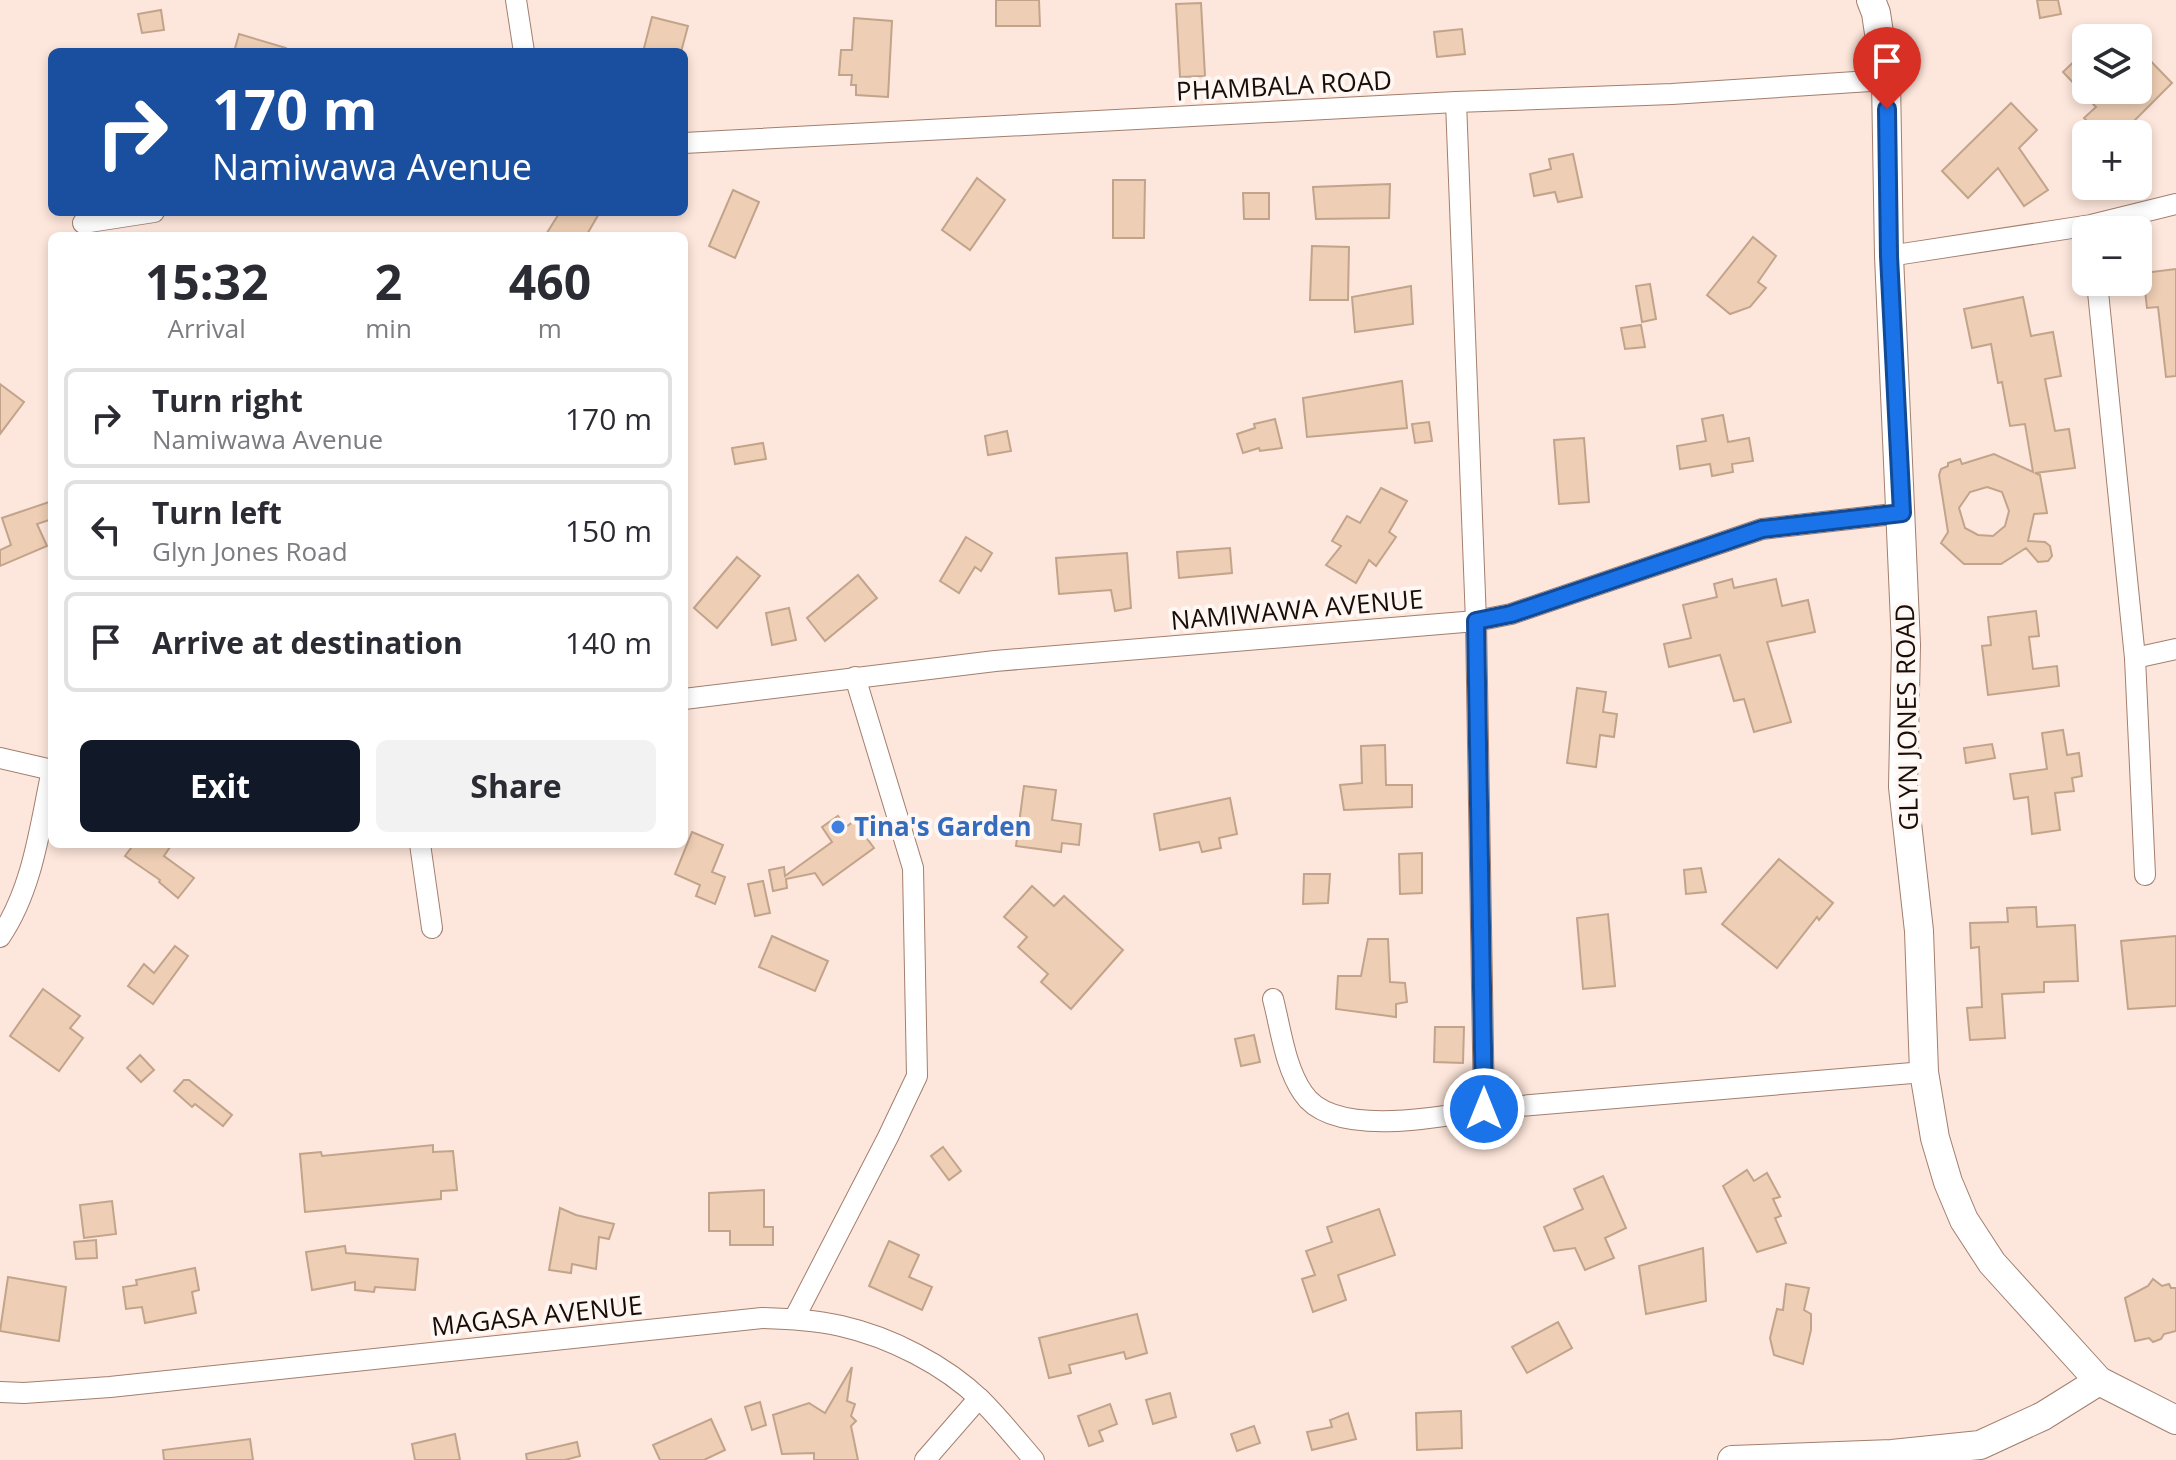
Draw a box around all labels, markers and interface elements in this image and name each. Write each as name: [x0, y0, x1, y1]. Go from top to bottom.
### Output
map controls: [2072, 24, 2152, 296]
button: layers: [2072, 24, 2152, 104]
pin: [1853, 27, 1921, 109]
icon: arrive: [1865, 39, 1909, 83]
street label: PHAMBALA ROAD: [1175, 61, 1393, 109]
text: 170 m: [212, 70, 378, 146]
icon: right: [80, 80, 184, 184]
button: +: [2072, 120, 2152, 200]
text: Namiwawa Avenue: [212, 142, 532, 191]
button: −: [2072, 216, 2152, 296]
text: 15:32: [145, 249, 268, 314]
text: 2: [375, 249, 402, 314]
text: 460: [509, 249, 591, 314]
text: Arrival: [167, 310, 246, 346]
text: min: [365, 310, 412, 346]
text: m: [538, 310, 562, 346]
text: Turn right: [152, 380, 303, 421]
icon: right: [84, 396, 128, 440]
text: 170 m: [565, 398, 652, 439]
text: Namiwawa Avenue: [152, 421, 383, 457]
text: Turn left: [152, 492, 282, 533]
icon: left: [84, 508, 128, 552]
text: 150 m: [565, 510, 652, 551]
text: Glyn Jones Road: [152, 533, 348, 569]
street label: NAMIWAWA AVENUE: [1169, 580, 1425, 638]
street label: GLYN JONES ROAD: [1886, 603, 1926, 831]
icon: arrive: [84, 620, 128, 664]
text: Arrive at destination: [152, 622, 463, 663]
text: 140 m: [565, 622, 652, 663]
button: Exit: [80, 740, 360, 832]
button: Share: [376, 740, 656, 832]
place label: Tina's Garden: [854, 808, 1032, 844]
marker: Tina's Garden: [829, 818, 847, 836]
position arrow: [1442, 1067, 1526, 1151]
street label: MAGASA AVENUE: [430, 1286, 644, 1344]

